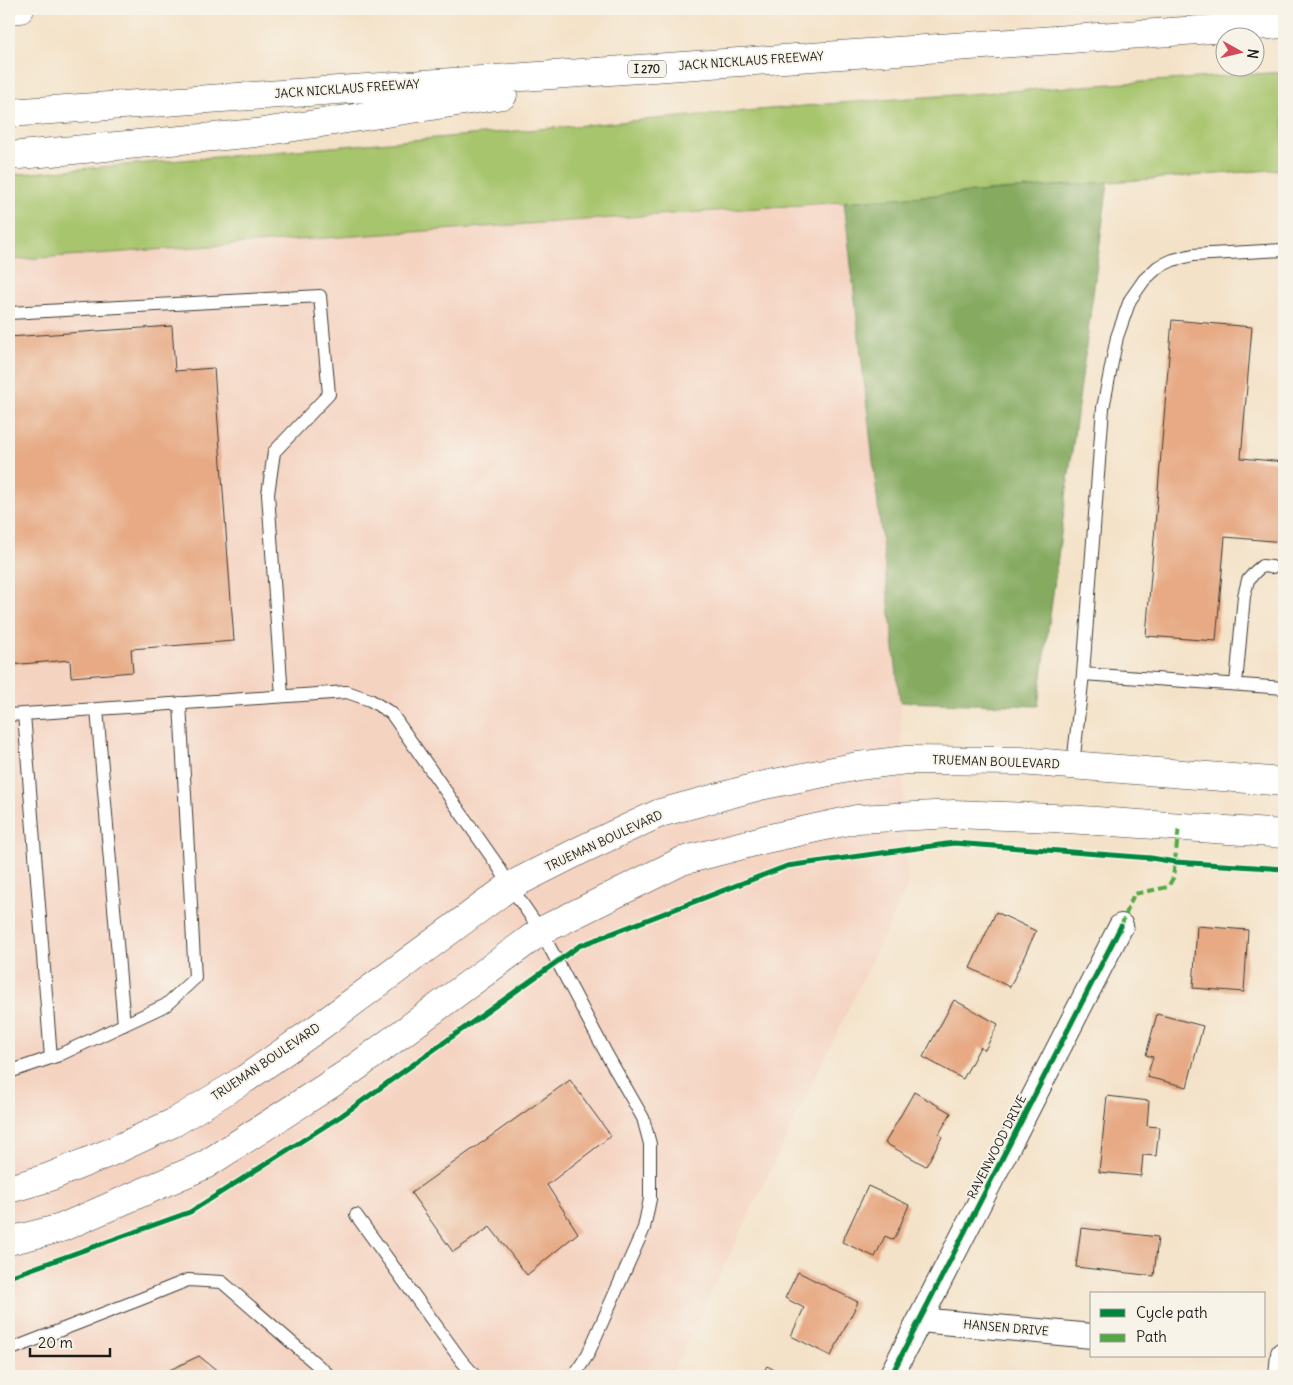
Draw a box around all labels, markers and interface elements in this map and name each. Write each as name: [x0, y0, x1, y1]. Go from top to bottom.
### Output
north arrow: [1216, 28, 1266, 78]
street label: JACK NICKLAUS FREEWAY: [678, 48, 824, 73]
text: N: [1243, 48, 1262, 60]
road number: I 270: [628, 61, 666, 78]
street label: JACK NICKLAUS FREEWAY: [274, 76, 420, 101]
street label: TRUEMAN BOULEVARD: [932, 752, 1060, 771]
street label: TRUEMAN BOULEVARD: [543, 807, 665, 874]
street label: TRUEMAN BOULEVARD: [209, 1020, 323, 1104]
street label: RAVENWOOD DRIVE: [964, 1092, 1029, 1201]
legend: [1090, 1292, 1266, 1358]
text: Cycle path: [1136, 1303, 1208, 1322]
street label: HANSEN DRIVE: [963, 1316, 1049, 1339]
scale bar: [30, 1325, 110, 1357]
text: Path: [1136, 1327, 1167, 1346]
text: 20 m: [38, 1333, 73, 1352]

